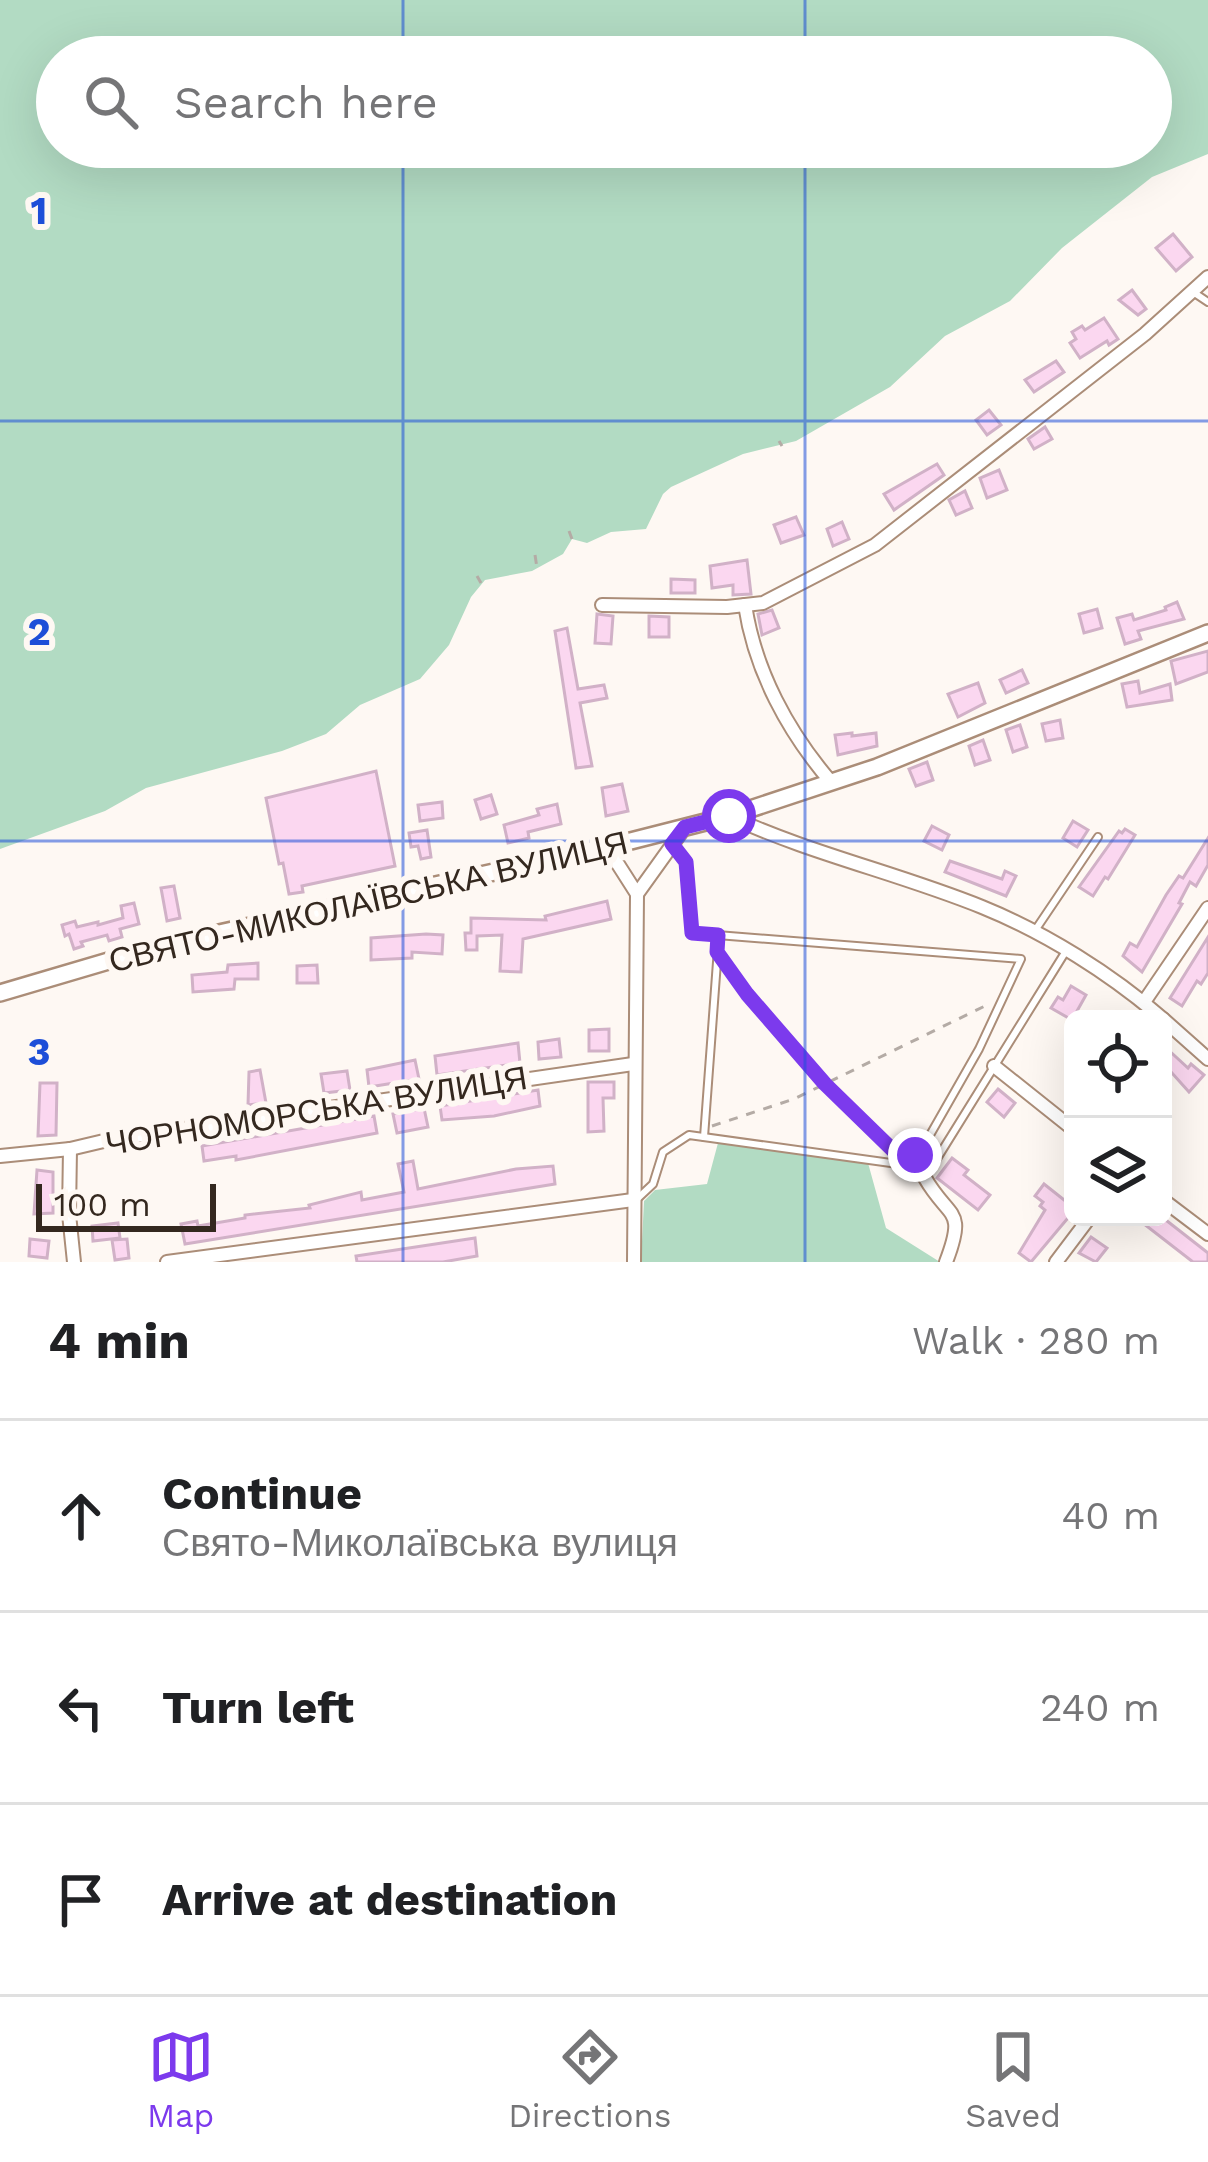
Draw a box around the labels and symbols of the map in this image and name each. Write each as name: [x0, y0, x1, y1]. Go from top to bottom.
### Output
text: 1: [31, 188, 47, 233]
text: 2: [27, 609, 51, 654]
route start: [702, 789, 756, 843]
street label: СВЯТО-МИКОЛАЇВСЬКА ВУЛИЦЯ: [105, 823, 631, 980]
text: 3: [27, 1029, 51, 1074]
street label: ЧОРНОМОРСЬКА ВУЛИЦЯ: [102, 1058, 530, 1163]
route end: [888, 1128, 942, 1182]
scale bar: [36, 1178, 216, 1231]

